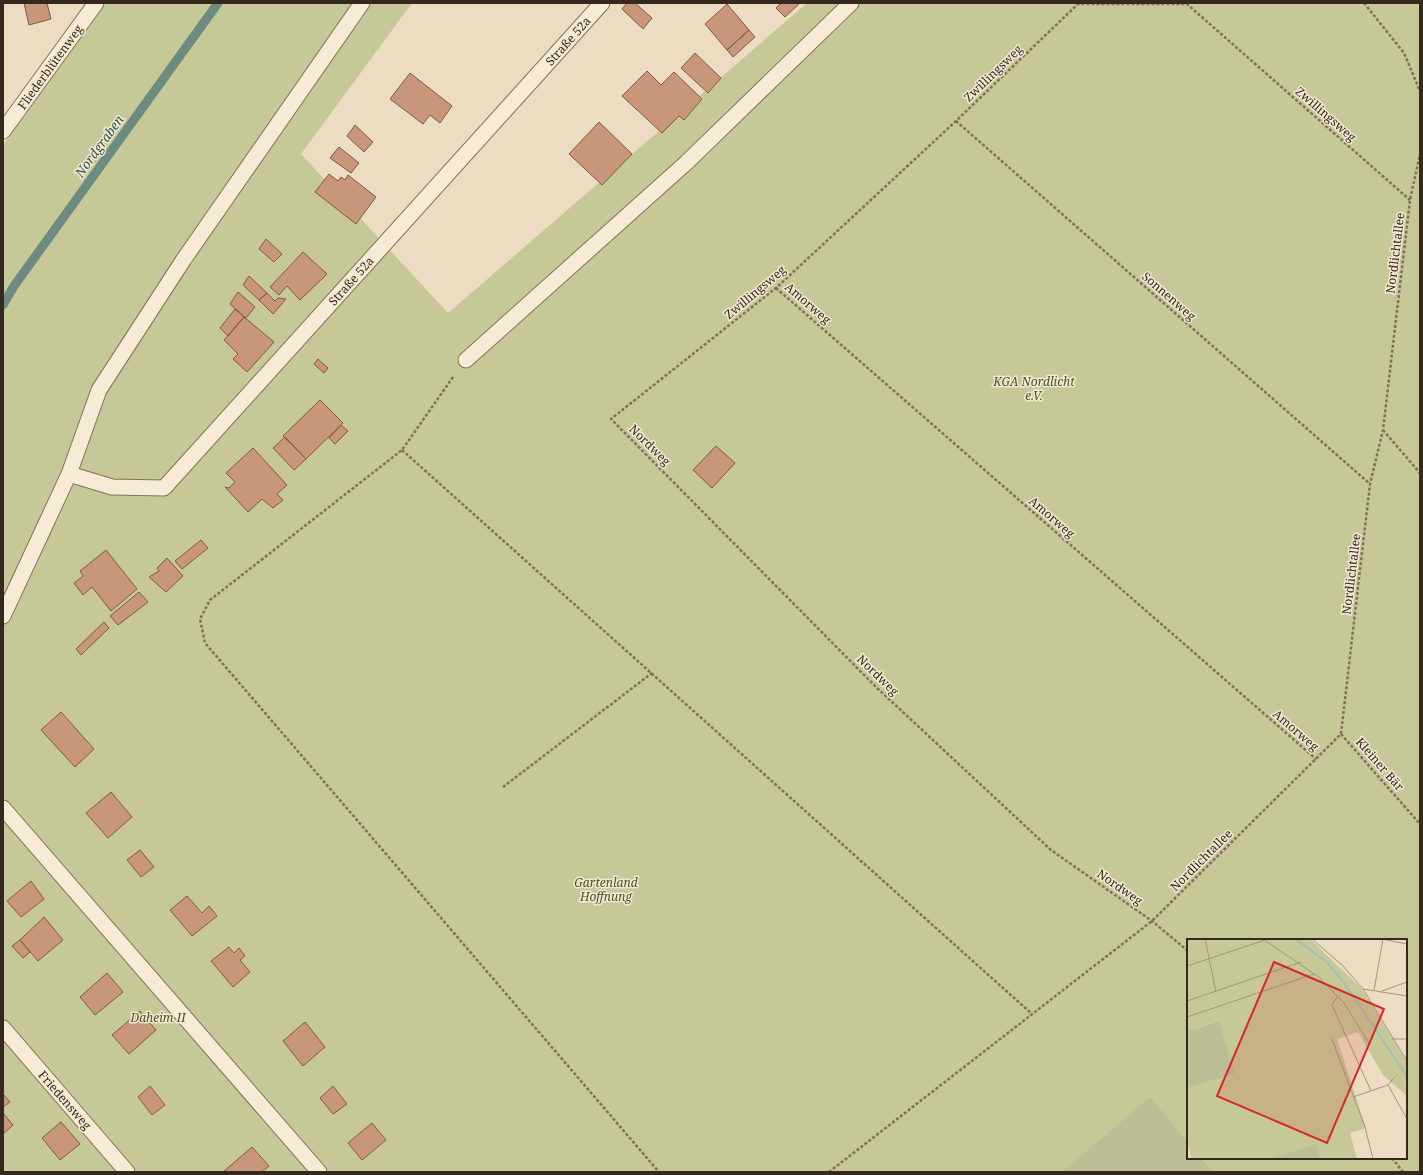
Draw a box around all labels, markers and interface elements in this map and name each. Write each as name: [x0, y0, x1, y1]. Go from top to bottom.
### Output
street label: Straße 52a: [541, 13, 595, 69]
street label: Fliederblütenweg: [13, 21, 87, 113]
street label: Zwillingsweg: [960, 40, 1026, 105]
street label: Zwillingsweg: [1292, 83, 1360, 146]
water label: Nordgraben: [70, 111, 128, 182]
street label: Nordlichtallee: [1382, 212, 1408, 294]
street label: Straße 52a: [324, 253, 378, 309]
street label: Zwillingsweg: [721, 261, 790, 323]
street label: Sonnenweg: [1138, 268, 1200, 325]
street label: Amorweg: [781, 278, 835, 328]
park label: KGA Nordlicht e.V.: [992, 373, 1075, 404]
street label: Nordweg: [625, 420, 675, 470]
street label: Amorweg: [1025, 492, 1079, 542]
street label: Nordlichtallee: [1338, 533, 1364, 615]
street label: Nordweg: [853, 651, 903, 700]
street label: Amorweg: [1269, 705, 1323, 755]
street label: Kleiner Bär: [1352, 734, 1408, 795]
street label: Nordlichtallee: [1166, 825, 1236, 895]
street label: Nordweg: [1094, 865, 1147, 909]
park label: Gartenland Hoffnung: [574, 874, 638, 905]
inset map: [1187, 939, 1407, 1159]
park label: Daheim II: [129, 1009, 187, 1026]
street label: Friedensweg: [35, 1067, 96, 1134]

